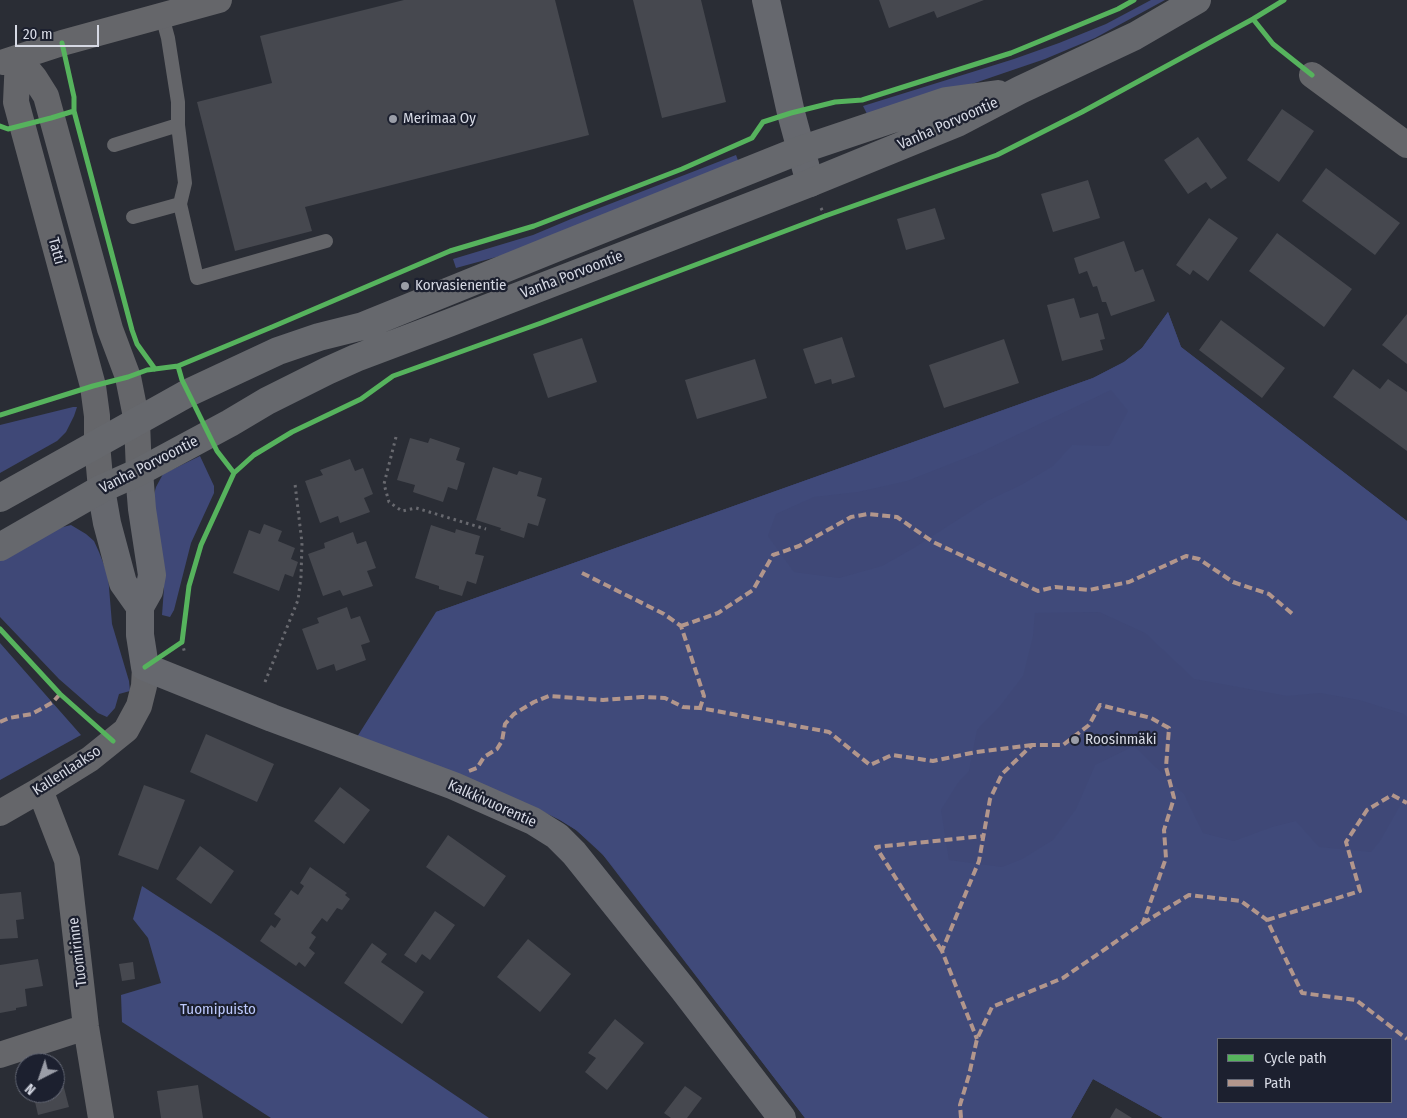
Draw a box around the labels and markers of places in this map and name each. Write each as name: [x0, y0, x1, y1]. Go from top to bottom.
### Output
place label: Merimaa Oy: [403, 110, 476, 128]
marker: Merimaa Oy: [387, 113, 399, 125]
place label: Korvasienentie: [415, 277, 506, 295]
marker: Korvasienentie: [399, 280, 411, 292]
place label: Roosinmäki: [1085, 731, 1156, 749]
marker: Roosinmäki: [1069, 734, 1081, 746]

